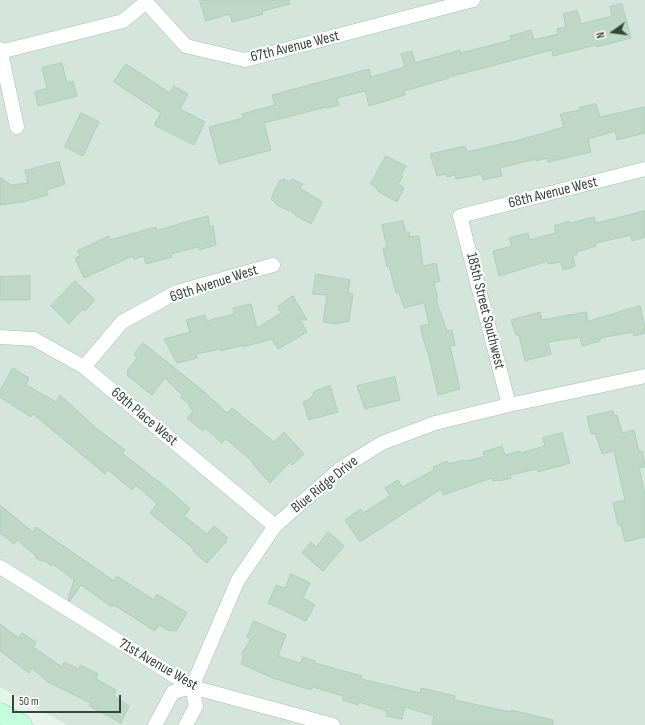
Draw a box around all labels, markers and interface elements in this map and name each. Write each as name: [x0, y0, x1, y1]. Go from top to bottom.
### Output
north arrow: [593, 12, 633, 52]
street label: 67th Avenue West: [249, 27, 341, 67]
text: N: [594, 31, 608, 39]
street label: 68th Avenue West: [507, 173, 599, 213]
street label: 185th Street Southwest: [462, 251, 508, 371]
street label: 69th Avenue West: [168, 261, 260, 307]
street label: 69th Place West: [107, 384, 181, 450]
street label: Blue Ridge Drive: [288, 453, 362, 517]
street label: 71st Avenue West: [115, 635, 201, 695]
scale bar: [14, 687, 123, 713]
text: 50 m: [19, 694, 39, 709]

